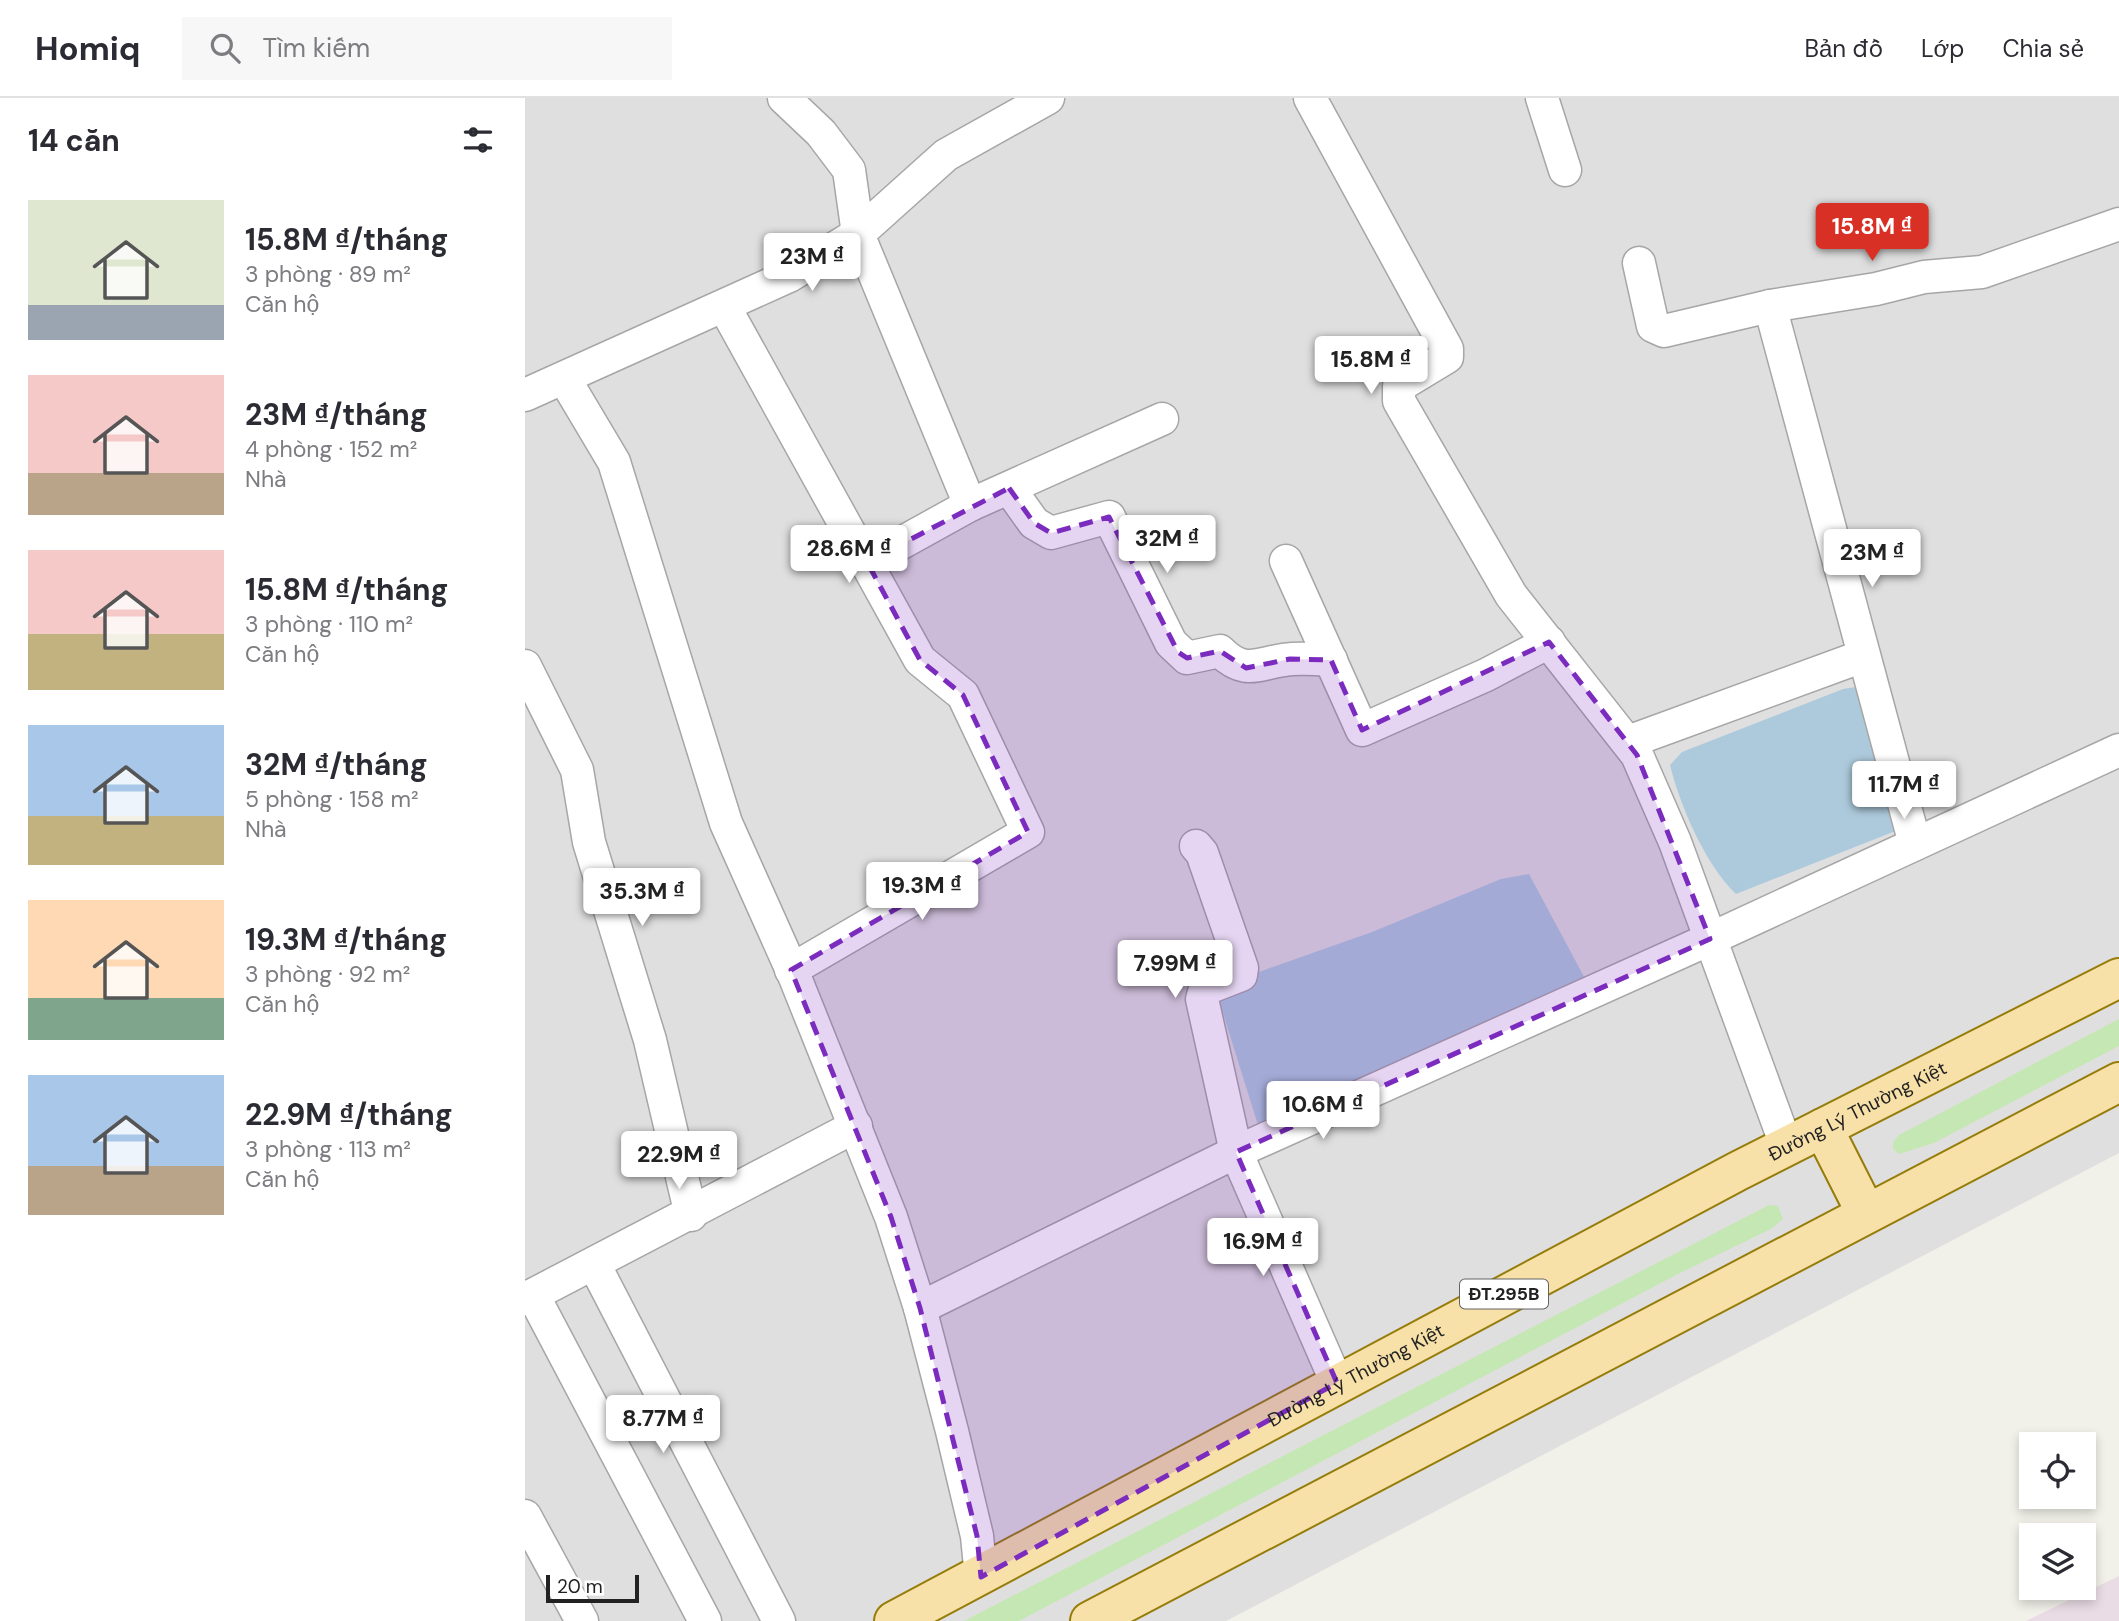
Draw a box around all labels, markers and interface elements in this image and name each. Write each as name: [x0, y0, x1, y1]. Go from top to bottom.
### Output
search box: [182, 17, 672, 80]
text: Homiq: [35, 27, 140, 70]
icon: search: [206, 29, 244, 67]
text: Tìm kiếm: [262, 31, 370, 65]
text: Bản đồ: [1805, 33, 1883, 64]
text: Lớp: [1921, 33, 1964, 64]
text: Chia sẻ: [2002, 33, 2084, 64]
text: 14 căn: [28, 121, 120, 160]
icon: filters: [459, 121, 497, 159]
pin: 15.8M ₫: [1807, 204, 1937, 263]
text: 15.8M ₫: [1832, 211, 1912, 241]
text: 15.8M ₫/tháng: [245, 220, 448, 259]
icon: home: [84, 228, 168, 312]
pin: 23M ₫: [763, 234, 861, 293]
text: 23M ₫: [780, 241, 844, 271]
text: 3 phòng · 89 m²: [245, 259, 411, 289]
text: Căn hộ: [245, 289, 319, 319]
pin: 15.8M ₫: [1306, 336, 1436, 396]
text: 15.8M ₫: [1331, 344, 1411, 374]
text: 23M ₫/tháng: [245, 395, 428, 434]
icon: home: [84, 403, 168, 487]
text: 4 phòng · 152 m²: [245, 434, 417, 464]
text: Nhà: [245, 464, 287, 494]
pin: 32M ₫: [1118, 516, 1216, 575]
text: 32M ₫: [1135, 523, 1199, 553]
pin: 28.6M ₫: [784, 526, 914, 585]
pin: 23M ₫: [1823, 530, 1921, 589]
text: 28.6M ₫: [807, 533, 891, 563]
text: 23M ₫: [1840, 537, 1904, 567]
text: 15.8M ₫/tháng: [245, 570, 448, 609]
icon: home: [84, 578, 168, 662]
text: 3 phòng · 110 m²: [245, 609, 413, 639]
text: Căn hộ: [245, 639, 319, 669]
text: 32M ₫/tháng: [245, 745, 428, 784]
icon: home: [84, 753, 168, 837]
pin: 11.7M ₫: [1839, 762, 1969, 821]
text: 11.7M ₫: [1868, 769, 1940, 799]
text: 5 phòng · 158 m²: [245, 784, 419, 814]
text: Nhà: [245, 814, 287, 844]
pin: 19.3M ₫: [857, 862, 987, 922]
pin: 35.3M ₫: [577, 868, 707, 928]
text: 19.3M ₫: [882, 870, 962, 900]
text: 35.3M ₫: [599, 876, 685, 906]
text: 19.3M ₫/tháng: [245, 920, 447, 959]
icon: home: [84, 928, 168, 1012]
pin: 7.99M ₫: [1110, 940, 1240, 1000]
text: 7.99M ₫: [1134, 948, 1216, 978]
text: 3 phòng · 92 m²: [245, 959, 410, 989]
text: Căn hộ: [245, 989, 319, 1019]
street label: Đường Lý Thường Kiệt: [1764, 1055, 1951, 1167]
pin: 10.6M ₫: [1258, 1082, 1388, 1141]
text: 10.6M ₫: [1283, 1089, 1363, 1119]
text: 22.9M ₫/tháng: [245, 1095, 453, 1134]
icon: home: [84, 1103, 168, 1187]
pin: 22.9M ₫: [614, 1132, 744, 1191]
text: 3 phòng · 113 m²: [245, 1134, 411, 1164]
text: 22.9M ₫: [637, 1139, 721, 1169]
text: Căn hộ: [245, 1164, 319, 1194]
pin: 16.9M ₫: [1198, 1218, 1328, 1278]
text: 16.9M ₫: [1223, 1226, 1303, 1256]
road number: ĐT.295B: [1460, 1280, 1548, 1308]
street label: Đường Lý Thường Kiệt: [1263, 1318, 1448, 1433]
pin: 8.77M ₫: [598, 1396, 728, 1455]
text: 8.77M ₫: [622, 1403, 704, 1433]
map controls: [2019, 1432, 2096, 1600]
button: locate: [2019, 1432, 2096, 1509]
button: layers: [2019, 1523, 2096, 1600]
scale bar: [546, 1572, 639, 1604]
text: 20 m: [557, 1574, 603, 1599]

